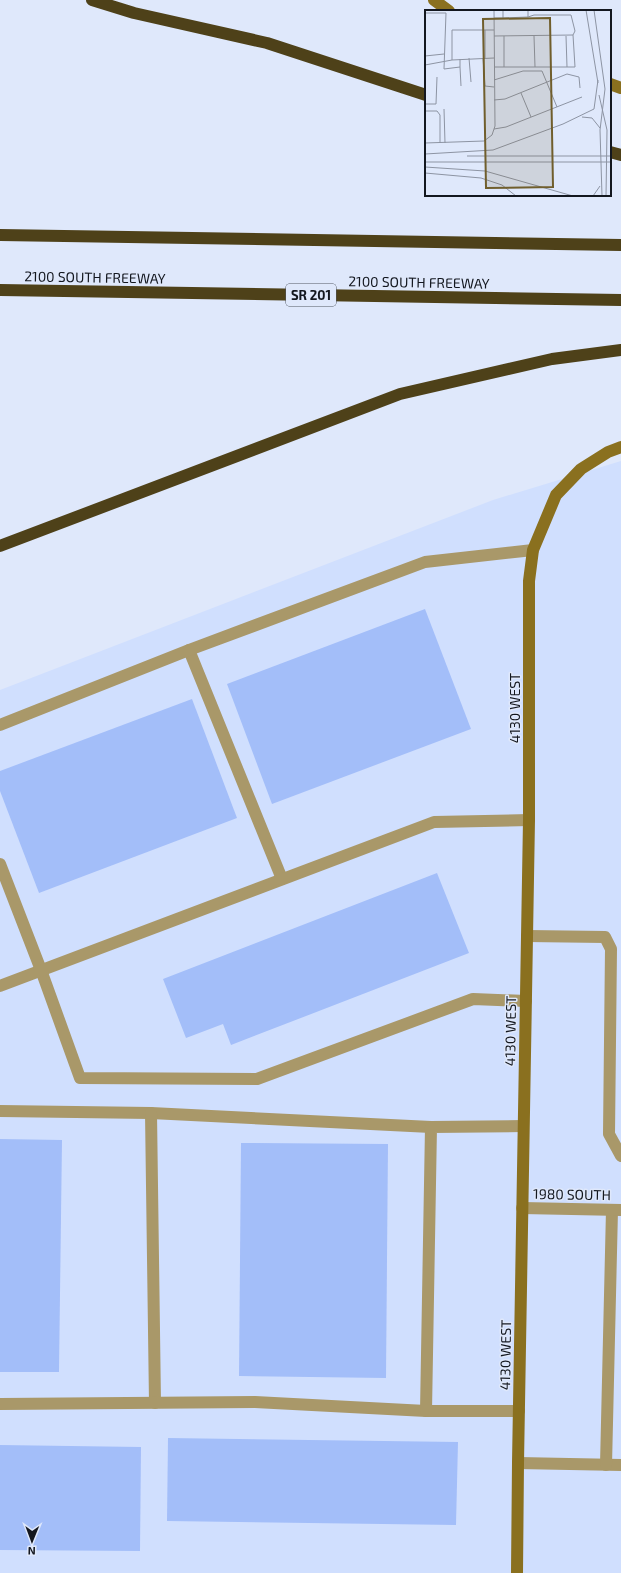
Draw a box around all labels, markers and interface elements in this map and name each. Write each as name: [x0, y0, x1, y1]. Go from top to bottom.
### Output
inset map: [425, 10, 611, 196]
street label: 2100 SOUTH FREEWAY: [24, 267, 166, 287]
street label: 2100 SOUTH FREEWAY: [348, 272, 490, 292]
road number: SR 201: [286, 284, 336, 306]
street label: 4130 WEST: [506, 673, 523, 743]
street label: 4130 WEST: [501, 996, 519, 1066]
street label: 1980 SOUTH: [533, 1185, 611, 1203]
street label: 4130 WEST: [496, 1320, 514, 1390]
north arrow: [12, 1521, 52, 1561]
text: N: [28, 1545, 36, 1558]

